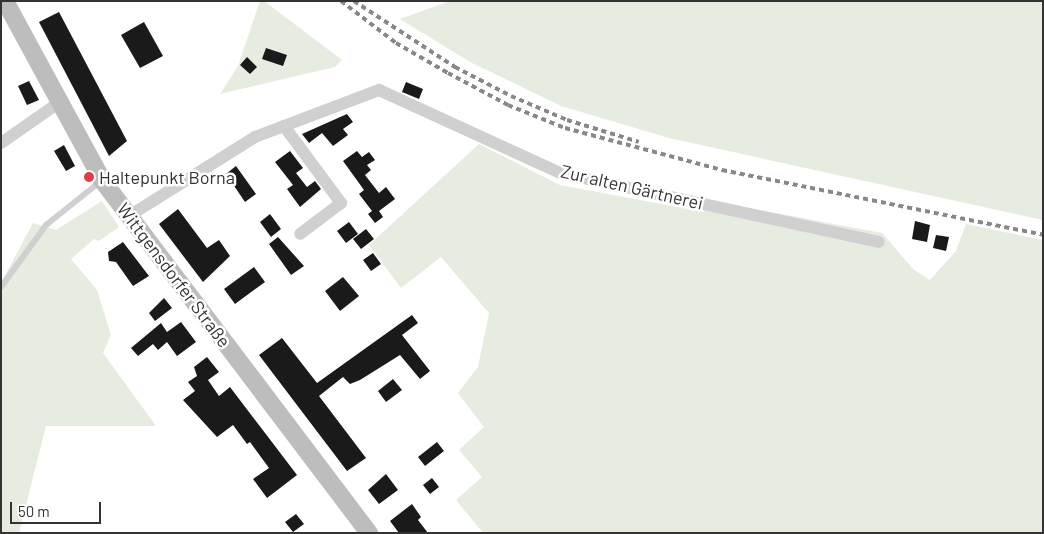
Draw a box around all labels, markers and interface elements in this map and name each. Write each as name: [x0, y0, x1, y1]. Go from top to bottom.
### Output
street label: Zur alten Gärtnerei: [559, 160, 705, 214]
place label: Haltepunkt Borna: [99, 166, 235, 188]
marker: Haltepunkt Borna: [83, 171, 95, 183]
street label: Wittgensdorfer Straße: [113, 199, 235, 351]
scale bar: [12, 492, 104, 524]
text: 50 m: [18, 502, 50, 520]

